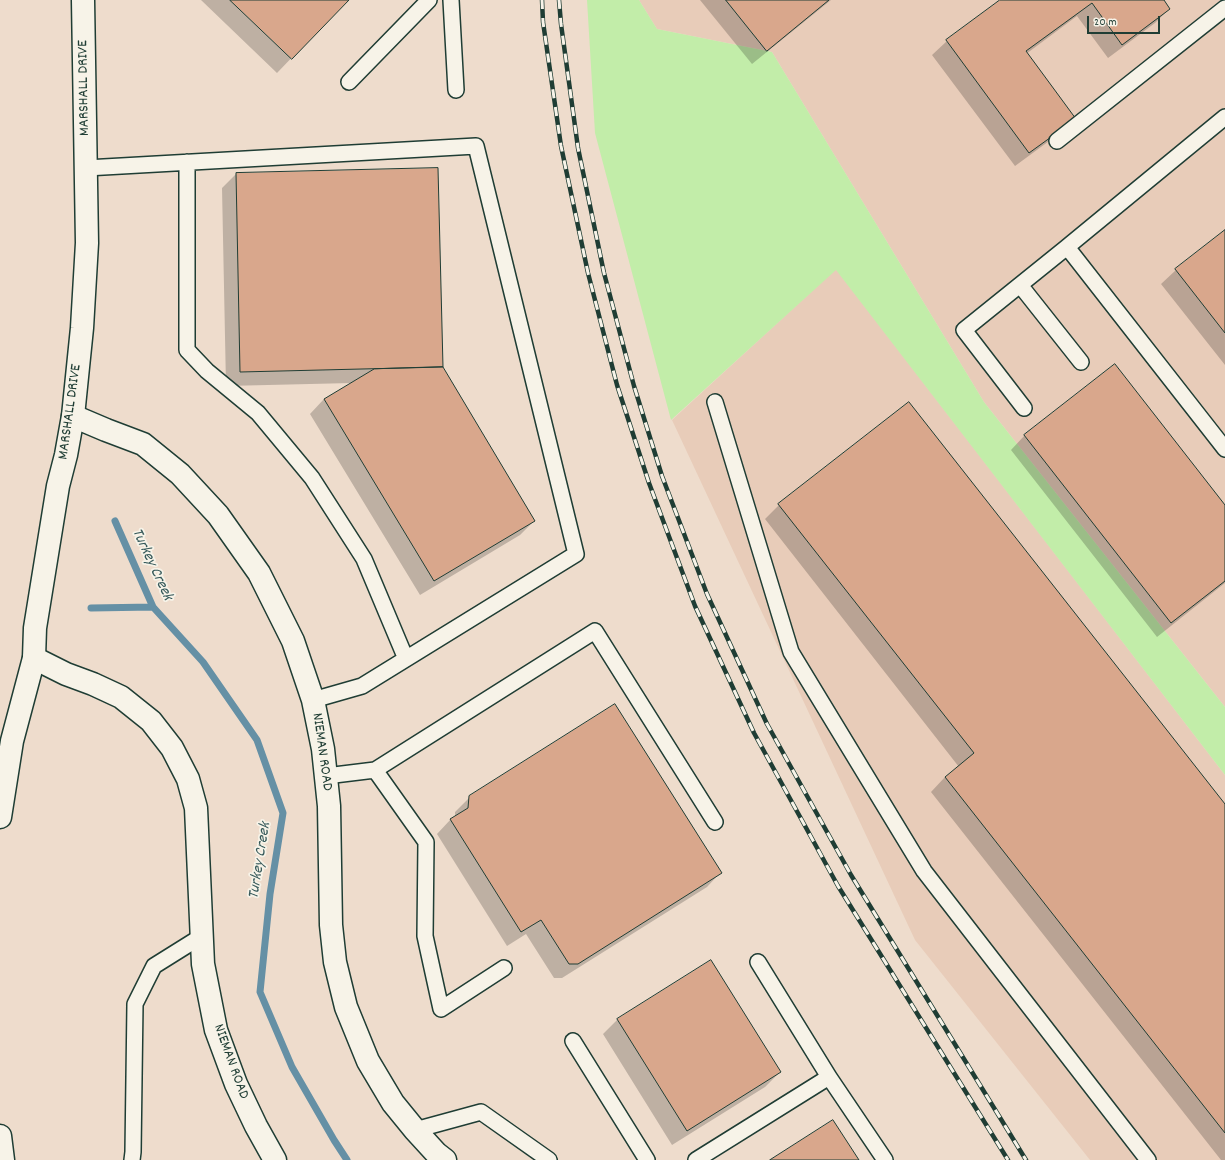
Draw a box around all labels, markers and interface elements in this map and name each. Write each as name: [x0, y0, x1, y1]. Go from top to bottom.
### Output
scale bar: [1089, 8, 1162, 34]
text: 20 m: [1094, 14, 1117, 31]
street label: MARSHALL DRIVE: [75, 40, 95, 136]
street label: MARSHALL DRIVE: [55, 363, 87, 461]
water label: Turkey Creek: [126, 526, 176, 604]
street label: NIEMAN ROAD: [307, 712, 335, 792]
water label: Turkey Creek: [245, 821, 277, 901]
street label: NIEMAN ROAD: [208, 1022, 252, 1102]

